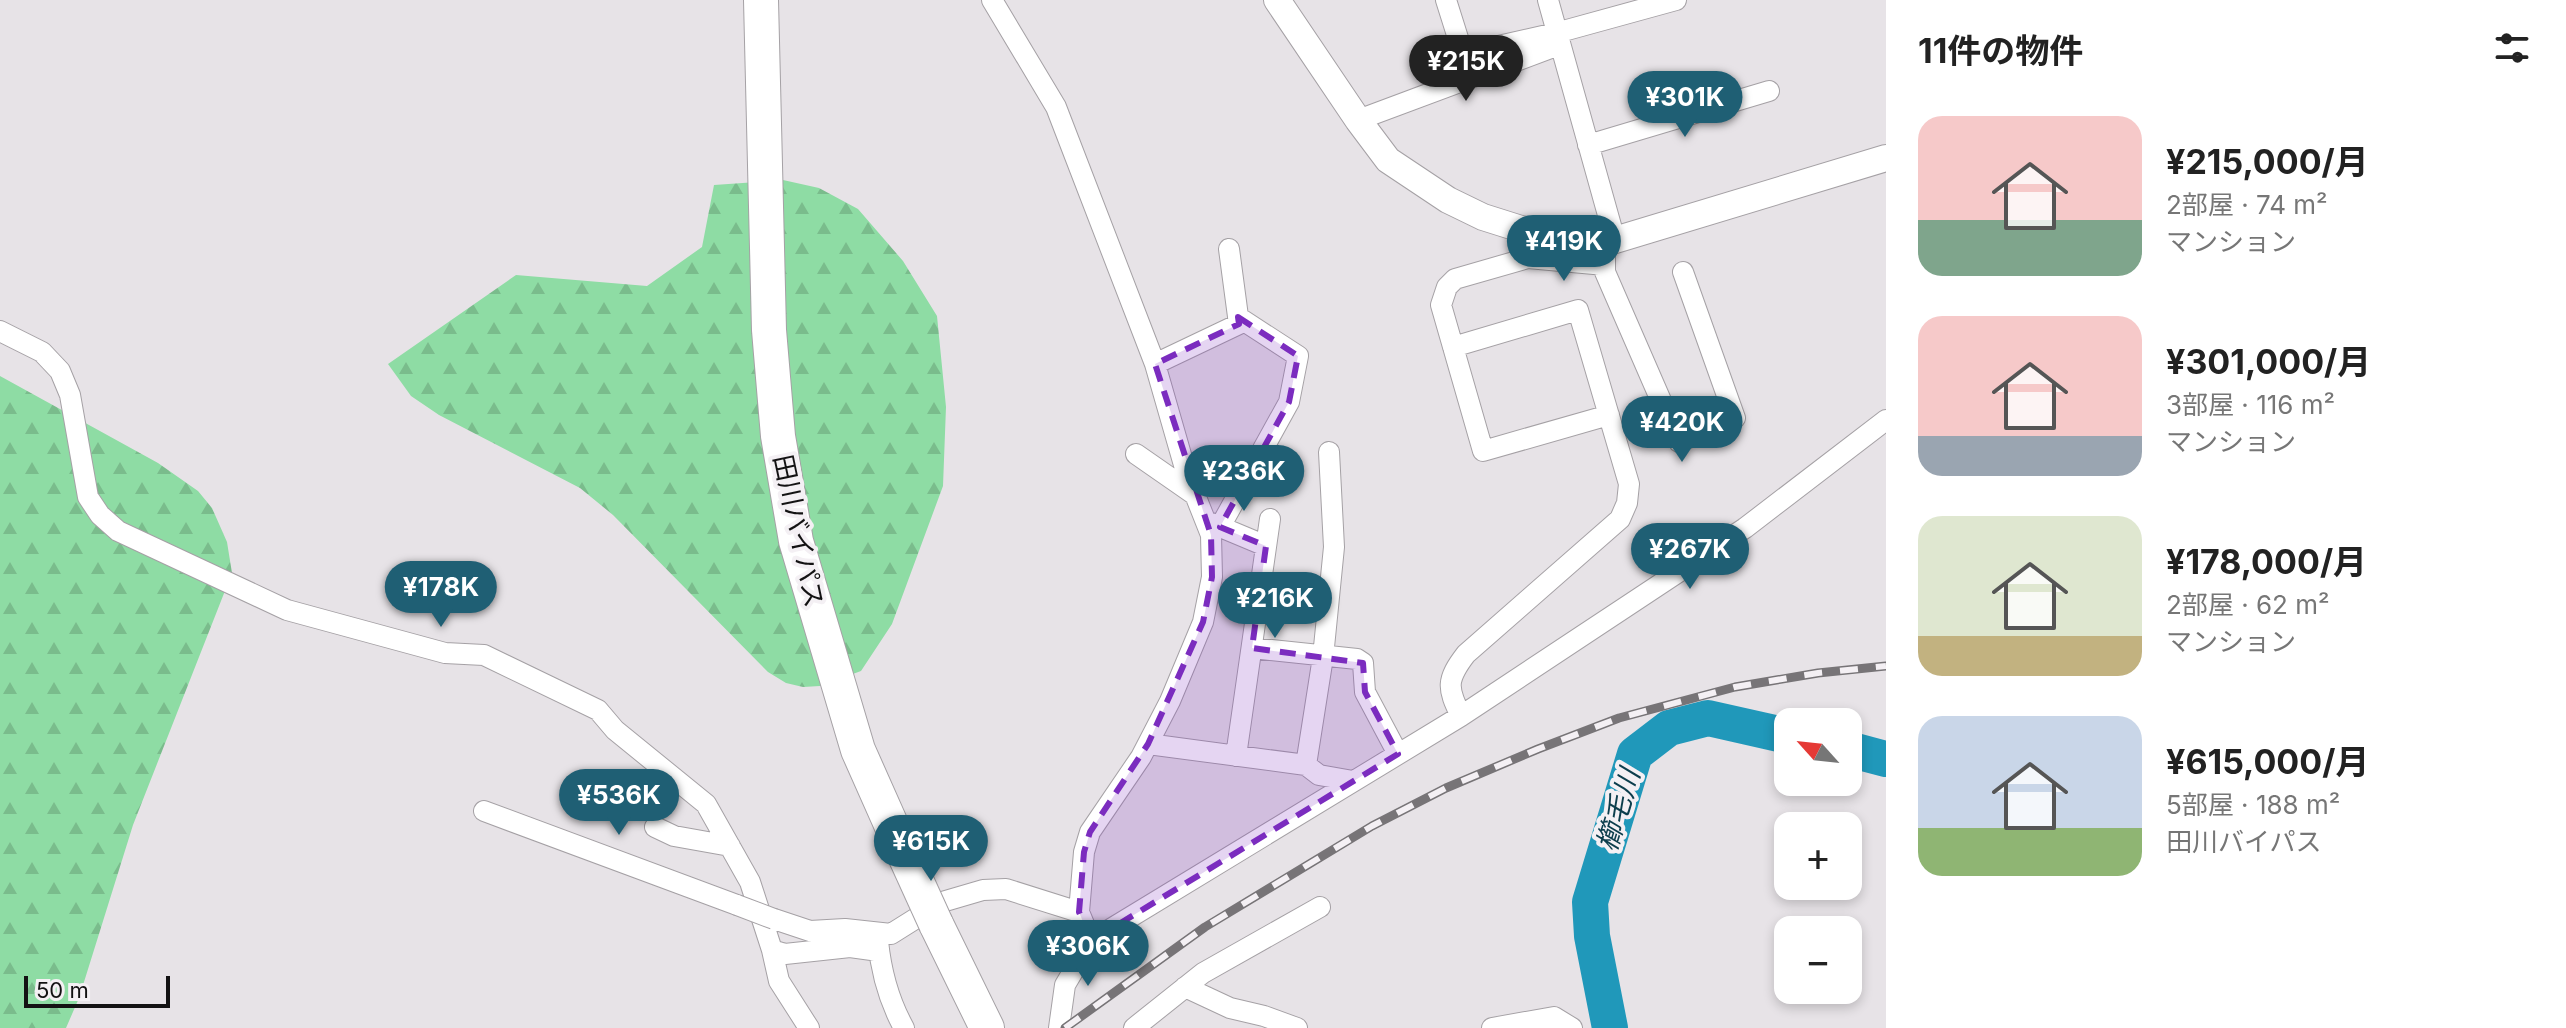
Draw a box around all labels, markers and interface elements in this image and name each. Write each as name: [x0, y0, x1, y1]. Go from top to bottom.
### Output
icon: filters: [2490, 26, 2534, 70]
text: 11件の物件: [1918, 30, 2083, 71]
pin: ¥215K: [1410, 35, 1522, 103]
text: ¥215K: [1427, 45, 1505, 76]
pin: ¥301K: [1629, 71, 1741, 139]
text: ¥301K: [1645, 81, 1725, 112]
text: ¥215,000/月: [2166, 141, 2369, 182]
icon: home: [1982, 148, 2078, 244]
text: 2部屋 · 74 m²: [2166, 189, 2328, 220]
pin: ¥419K: [1508, 215, 1620, 283]
text: ¥419K: [1525, 225, 1603, 256]
text: マンション: [2166, 226, 2296, 257]
text: ¥301,000/月: [2166, 341, 2371, 382]
icon: home: [1982, 348, 2078, 444]
text: 3部屋 · 116 m²: [2166, 389, 2335, 420]
pin: ¥420K: [1626, 396, 1738, 464]
text: ¥420K: [1639, 406, 1725, 437]
text: マンション: [2166, 426, 2296, 457]
pin: ¥236K: [1188, 445, 1300, 513]
street label: 田川バイパス: [768, 452, 830, 610]
text: ¥236K: [1202, 455, 1286, 486]
pin: ¥267K: [1634, 523, 1746, 591]
text: ¥267K: [1649, 533, 1731, 564]
text: ¥178,000/月: [2166, 541, 2367, 582]
icon: home: [1982, 548, 2078, 644]
pin: ¥178K: [385, 561, 497, 629]
text: ¥178K: [403, 571, 479, 602]
pin: ¥216K: [1219, 572, 1331, 640]
text: ¥216K: [1236, 582, 1314, 613]
text: 2部屋 · 62 m²: [2166, 589, 2330, 620]
text: マンション: [2166, 626, 2296, 657]
north arrow: [1774, 708, 1862, 796]
map controls: [1774, 708, 1862, 1004]
text: ¥615,000/月: [2166, 741, 2369, 782]
icon: home: [1982, 748, 2078, 844]
water label: 櫛毛川: [1589, 762, 1647, 855]
pin: ¥536K: [563, 769, 675, 837]
text: ¥536K: [577, 779, 661, 810]
text: 5部屋 · 188 m²: [2166, 789, 2340, 820]
button: +: [1774, 812, 1862, 900]
pin: ¥615K: [875, 815, 987, 883]
text: ¥615K: [892, 825, 970, 856]
text: 田川バイパス: [2166, 826, 2321, 857]
button: −: [1774, 916, 1862, 1004]
pin: ¥306K: [1032, 920, 1144, 988]
text: ¥306K: [1046, 930, 1130, 961]
scale bar: [24, 972, 170, 1008]
text: 50 m: [36, 977, 89, 1003]

